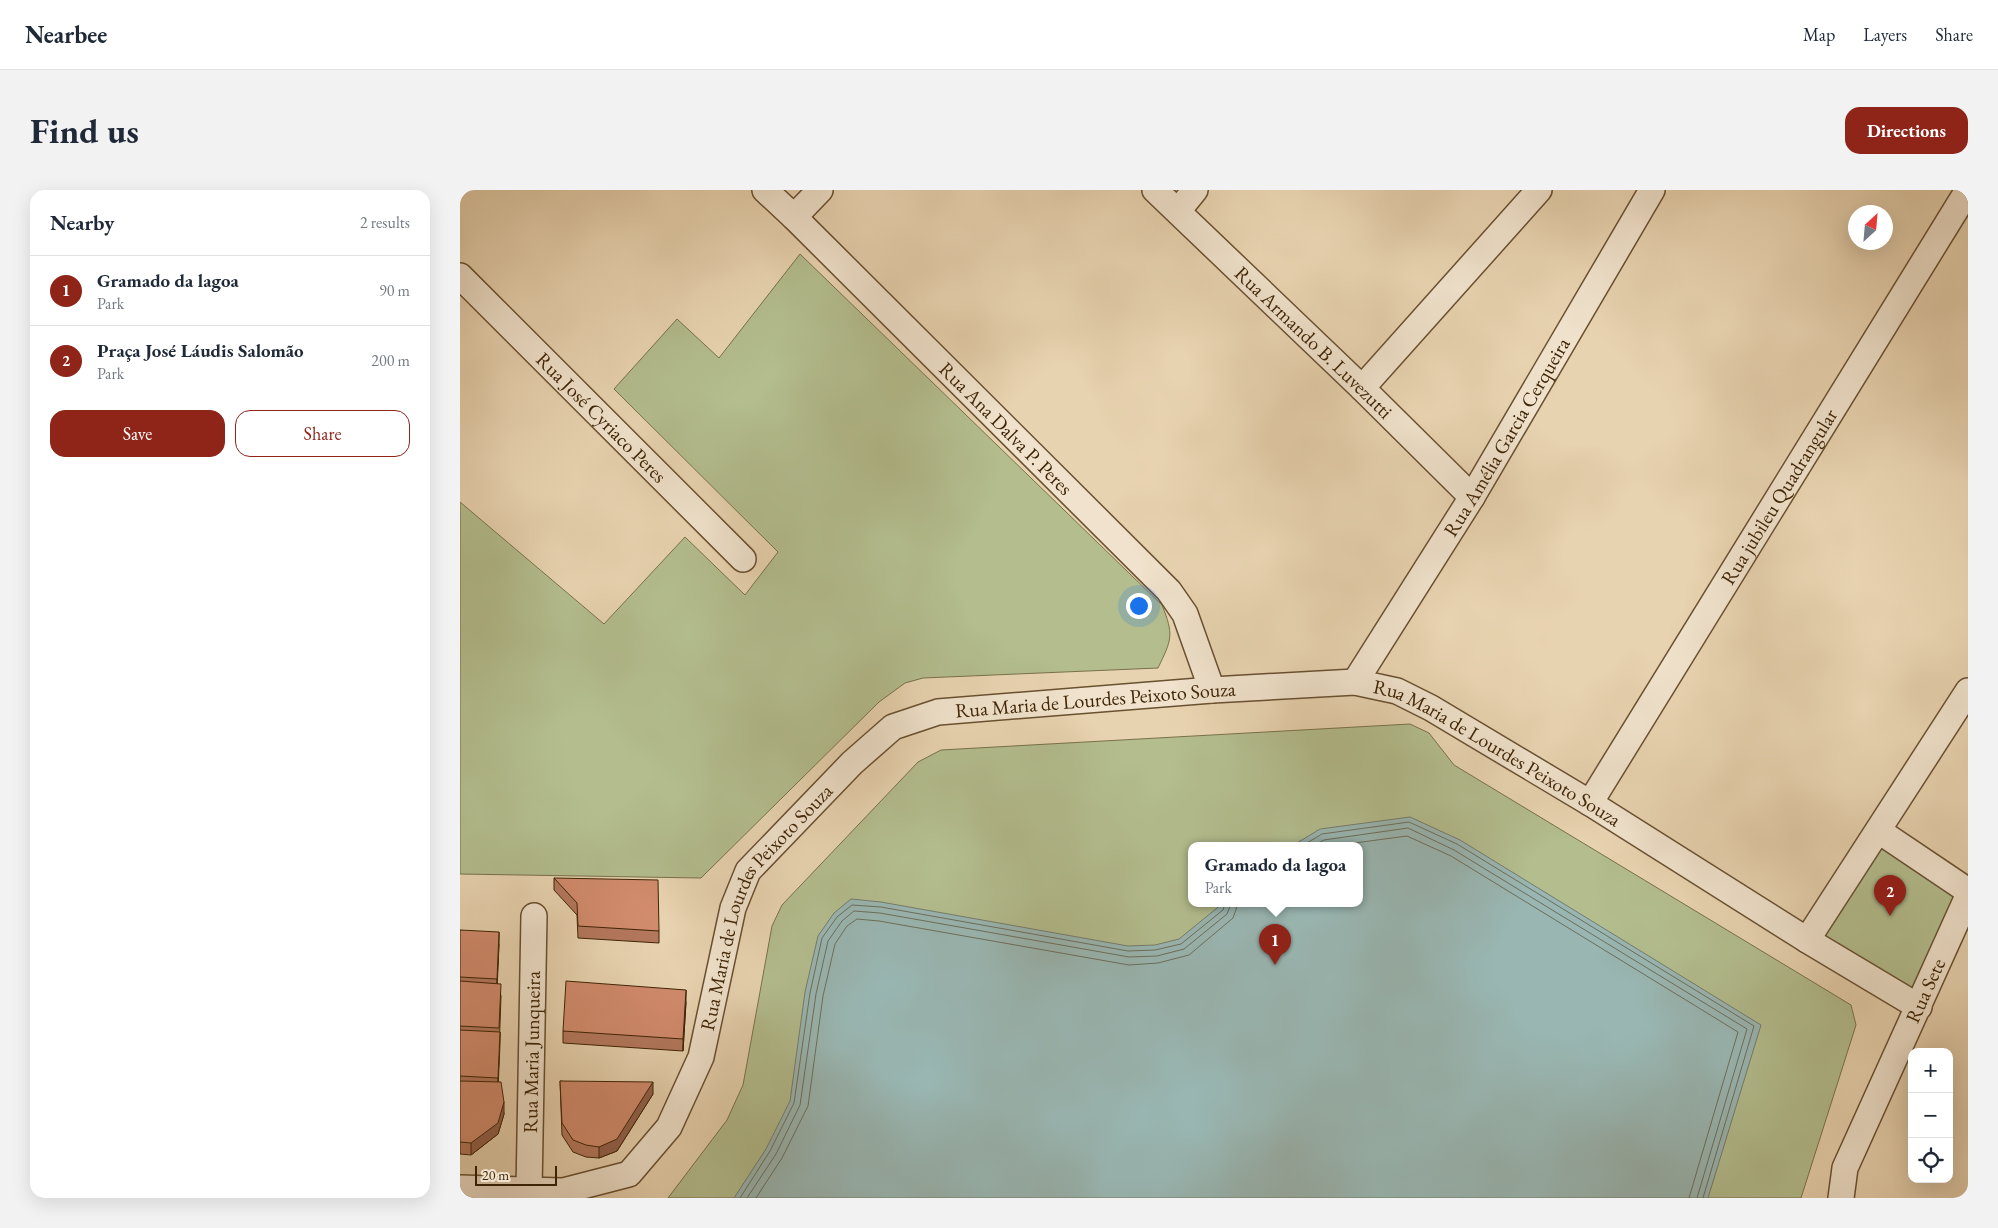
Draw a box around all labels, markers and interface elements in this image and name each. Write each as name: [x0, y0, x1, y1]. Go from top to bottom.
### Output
text: Nearbee: [25, 19, 107, 50]
text: Map: [1803, 23, 1835, 46]
text: Layers: [1863, 23, 1907, 46]
text: Share: [1935, 23, 1973, 46]
button: Directions: [1845, 107, 1968, 154]
text: Find us: [30, 108, 139, 153]
north arrow: [1848, 205, 1893, 250]
text: Nearby: [50, 209, 114, 236]
text: 2 results: [360, 212, 410, 233]
street label: Rua Armando B. Luvezutti: [1229, 260, 1398, 424]
text: Gramado da lagoa: [97, 268, 239, 293]
text: 1: [62, 280, 70, 301]
text: 90 m: [379, 280, 410, 301]
text: Park: [97, 293, 124, 314]
street label: Rua Amélia Garcia Cerqueira: [1437, 333, 1576, 542]
text: Praça José Láudis Salomão: [97, 338, 304, 363]
street label: Rua José Cyriaco Peres: [530, 346, 672, 488]
text: 2: [62, 350, 70, 371]
text: 200 m: [371, 350, 410, 371]
street label: Rua Ana Dalva P. Peres: [934, 356, 1078, 501]
text: Park: [97, 363, 124, 384]
street label: Rua jubileu Quadrangular: [1715, 403, 1843, 589]
button: Save: [50, 410, 225, 457]
button: Share: [235, 410, 410, 457]
your location: [1126, 593, 1152, 619]
street label: Rua Maria de Lourdes Peixoto Souza: [1371, 673, 1626, 832]
street label: Rua Maria de Lourdes Peixoto Souza: [954, 676, 1236, 724]
street label: Rua Maria de Lourdes Peixoto Souza: [694, 778, 838, 1033]
popup: [1188, 842, 1363, 907]
text: Gramado da lagoa: [1205, 852, 1346, 877]
pin: 2: [1874, 875, 1906, 916]
text: Park: [1205, 877, 1232, 898]
pin: 1: [1259, 924, 1291, 965]
street label: Rua Sete: [1899, 954, 1951, 1027]
street label: Rua Maria Junqueira: [517, 971, 546, 1133]
map controls: [1908, 1048, 1953, 1183]
button: +: [1908, 1048, 1953, 1093]
button: −: [1908, 1093, 1953, 1138]
button: locate: [1908, 1138, 1953, 1183]
scale bar: [475, 1163, 558, 1186]
text: 20 m: [482, 1166, 509, 1184]

